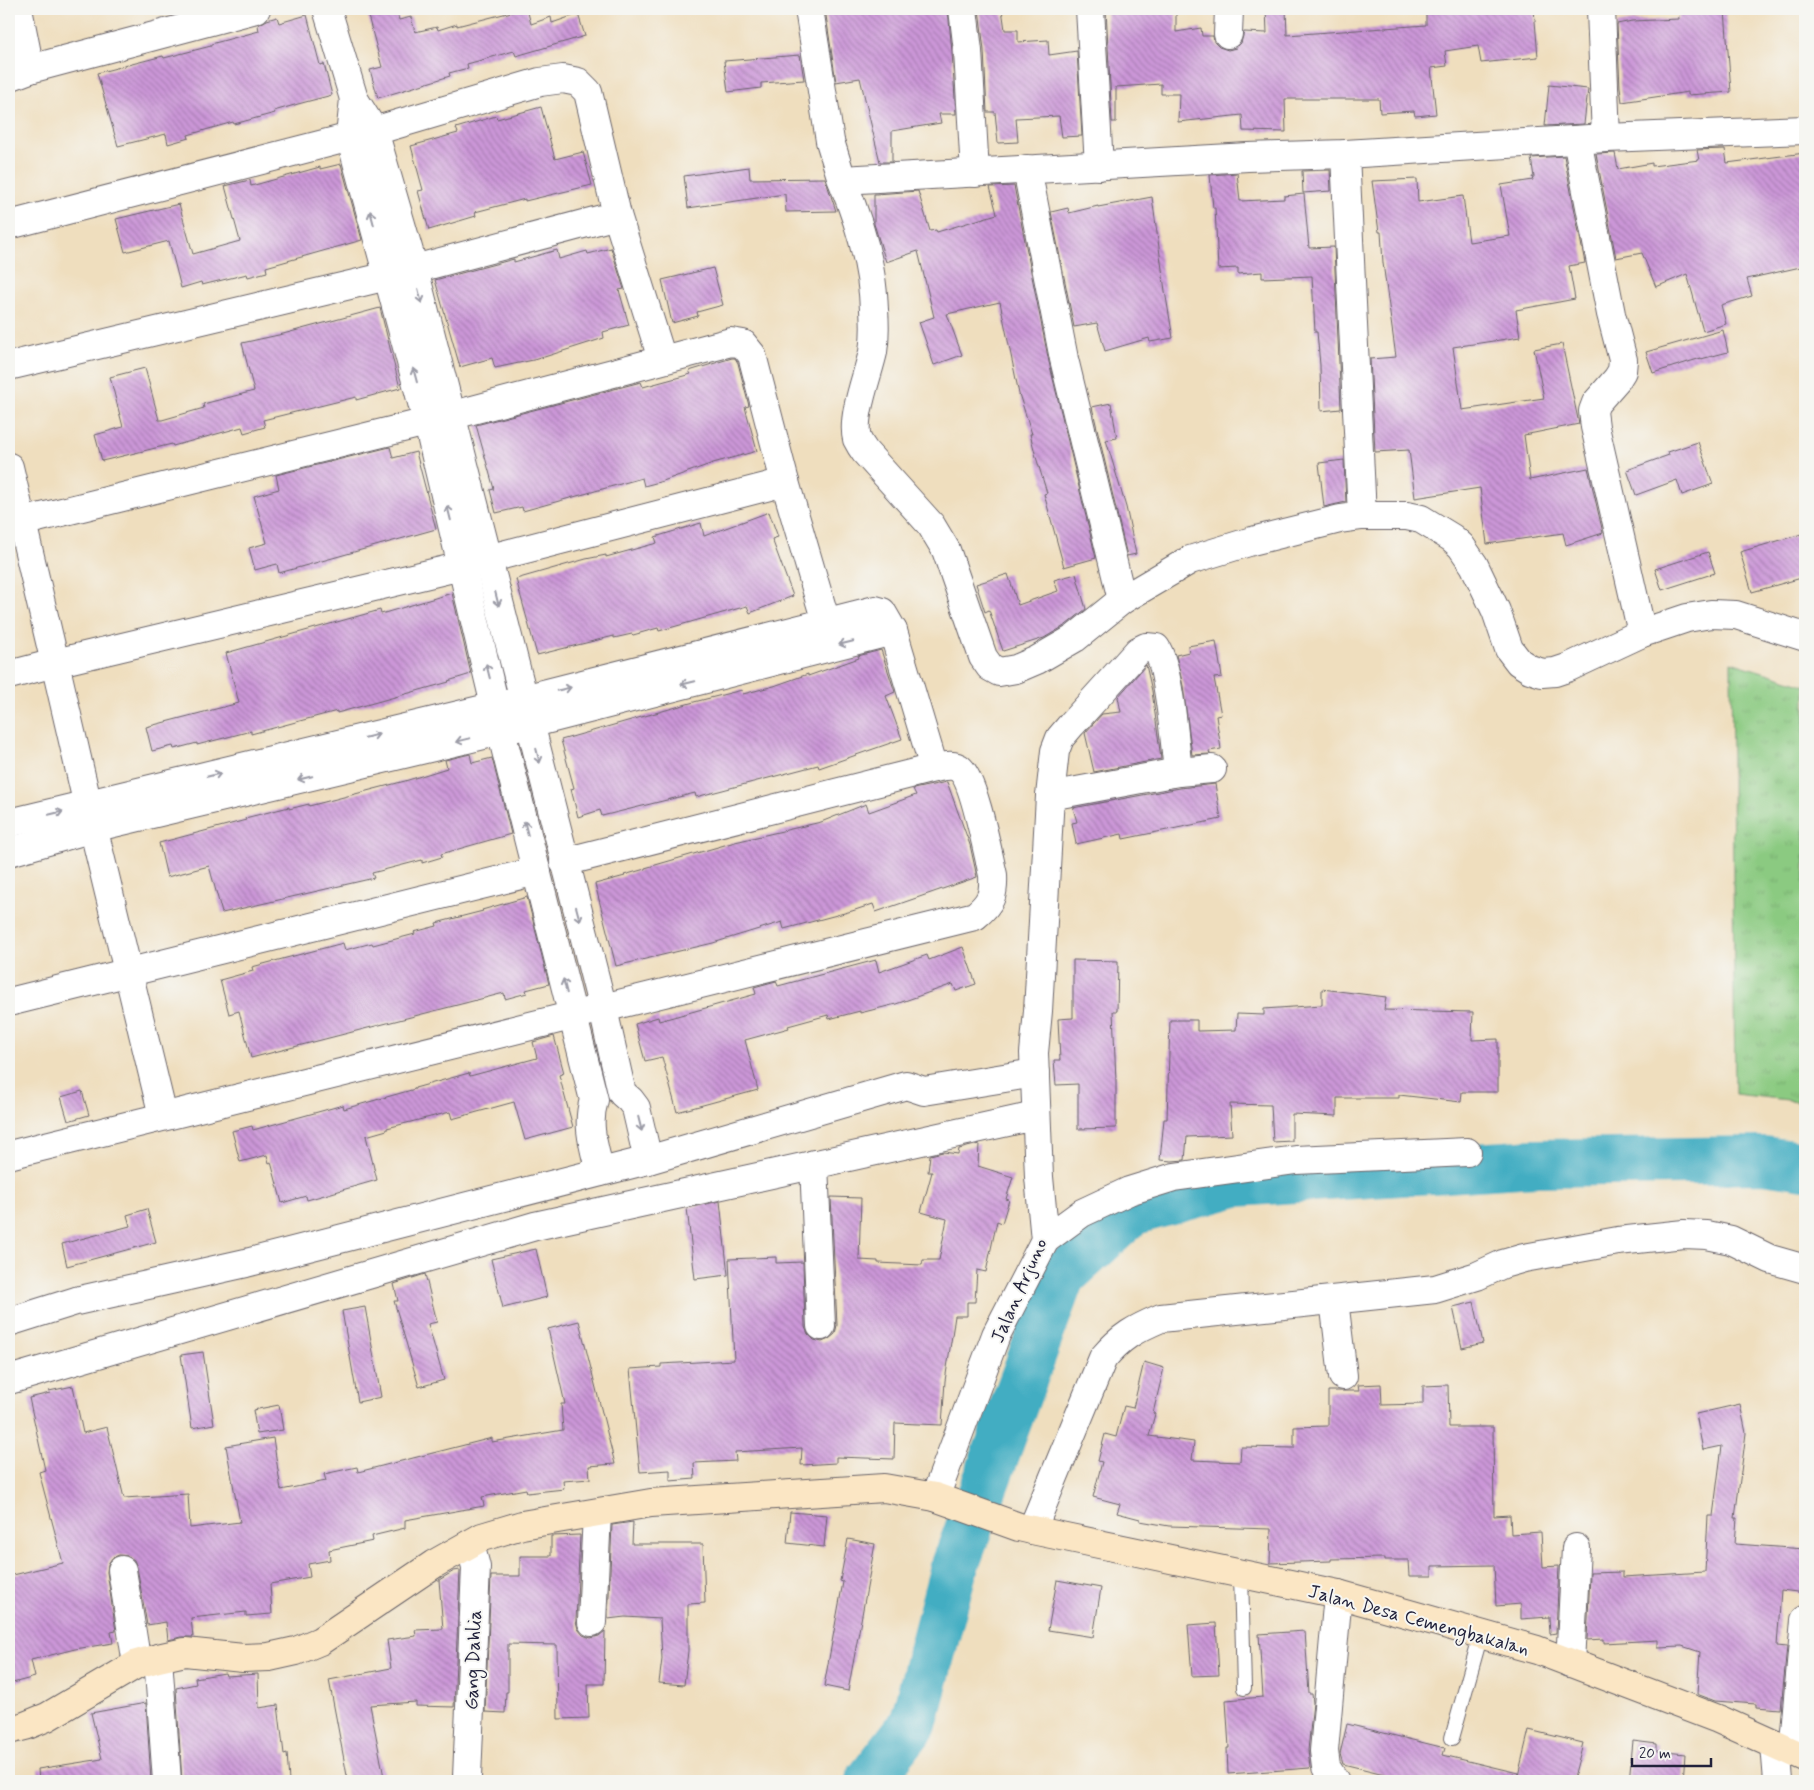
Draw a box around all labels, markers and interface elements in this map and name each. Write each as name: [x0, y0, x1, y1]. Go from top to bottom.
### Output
one-way arrow: [367, 211, 377, 227]
one-way arrow: [416, 287, 425, 303]
one-way arrow: [409, 368, 419, 384]
one-way arrow: [444, 505, 453, 521]
one-way arrow: [493, 590, 502, 606]
one-way arrow: [838, 639, 854, 648]
one-way arrow: [483, 663, 492, 679]
one-way arrow: [681, 679, 697, 689]
one-way arrow: [555, 684, 571, 693]
one-way arrow: [364, 731, 380, 741]
one-way arrow: [455, 736, 471, 745]
one-way arrow: [534, 747, 543, 763]
one-way arrow: [206, 770, 222, 779]
one-way arrow: [297, 774, 313, 783]
one-way arrow: [48, 808, 64, 817]
one-way arrow: [521, 821, 530, 837]
one-way arrow: [574, 905, 583, 921]
one-way arrow: [560, 979, 570, 995]
one-way arrow: [636, 1116, 645, 1132]
street label: Jalan Arjuno: [985, 1234, 1054, 1347]
street label: Jalan Desa Cemengbakalan: [1305, 1579, 1532, 1664]
street label: Gang Dahlia: [459, 1610, 490, 1711]
scale bar: [1632, 1735, 1710, 1767]
text: 20 m: [1639, 1744, 1671, 1764]

